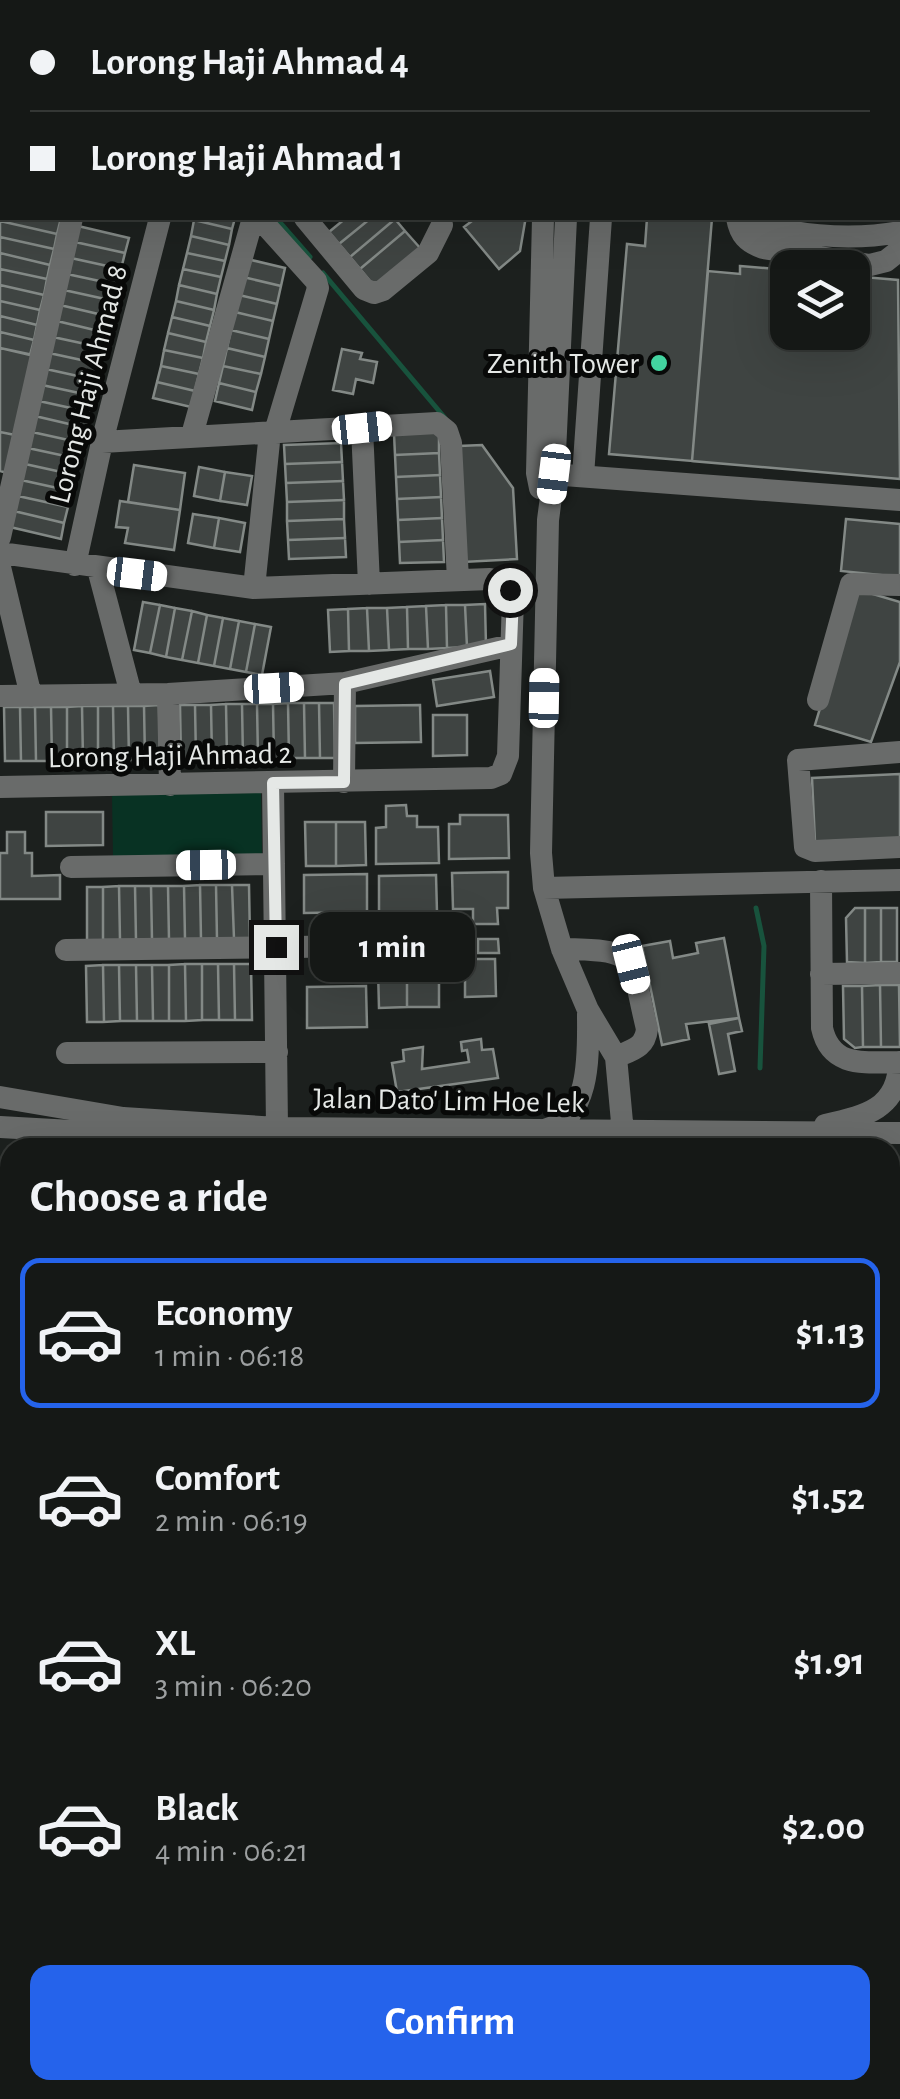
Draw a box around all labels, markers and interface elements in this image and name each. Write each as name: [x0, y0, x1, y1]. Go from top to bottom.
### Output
text: Lorong Haji Ahmad 4: [90, 44, 409, 82]
text: Lorong Haji Ahmad 1: [90, 140, 403, 178]
map controls: [770, 250, 870, 350]
button: layers: [770, 250, 870, 350]
street label: Lorong Haji Ahmad 8: [45, 262, 133, 507]
place label: Zenith Tower: [487, 349, 639, 379]
marker: Zenith Tower: [648, 352, 670, 374]
car: [331, 410, 393, 446]
car: [535, 442, 573, 506]
car: [105, 555, 169, 593]
route start: [488, 568, 533, 613]
car: [528, 668, 560, 728]
car: [243, 671, 305, 705]
street label: Lorong Haji Ahmad 2: [48, 739, 292, 773]
car: [176, 849, 236, 881]
callout: 1 min: [311, 912, 476, 982]
route end: [254, 925, 299, 970]
text: 1 min: [359, 931, 426, 963]
car: [609, 931, 653, 997]
street label: Jalan Dato' Lim Hoe Lek: [313, 1084, 585, 1118]
text: Choose a ride: [30, 1175, 268, 1220]
icon: car: [35, 1288, 125, 1378]
text: Economy: [155, 1295, 293, 1333]
text: $1.13: [795, 1314, 865, 1352]
text: 1 min · 06:18: [155, 1340, 304, 1372]
icon: car: [35, 1453, 125, 1543]
text: Comfort: [155, 1460, 280, 1498]
text: $1.52: [791, 1479, 865, 1517]
text: 2 min · 06:19: [155, 1505, 308, 1537]
icon: car: [35, 1618, 125, 1708]
text: XL: [155, 1625, 195, 1663]
text: $1.91: [793, 1644, 865, 1682]
text: 3 min · 06:20: [155, 1670, 312, 1702]
icon: car: [35, 1783, 125, 1873]
text: Black: [155, 1790, 239, 1828]
text: $2.00: [782, 1809, 865, 1847]
text: 4 min · 06:21: [155, 1835, 308, 1867]
button: Confirm: [30, 1965, 870, 2080]

